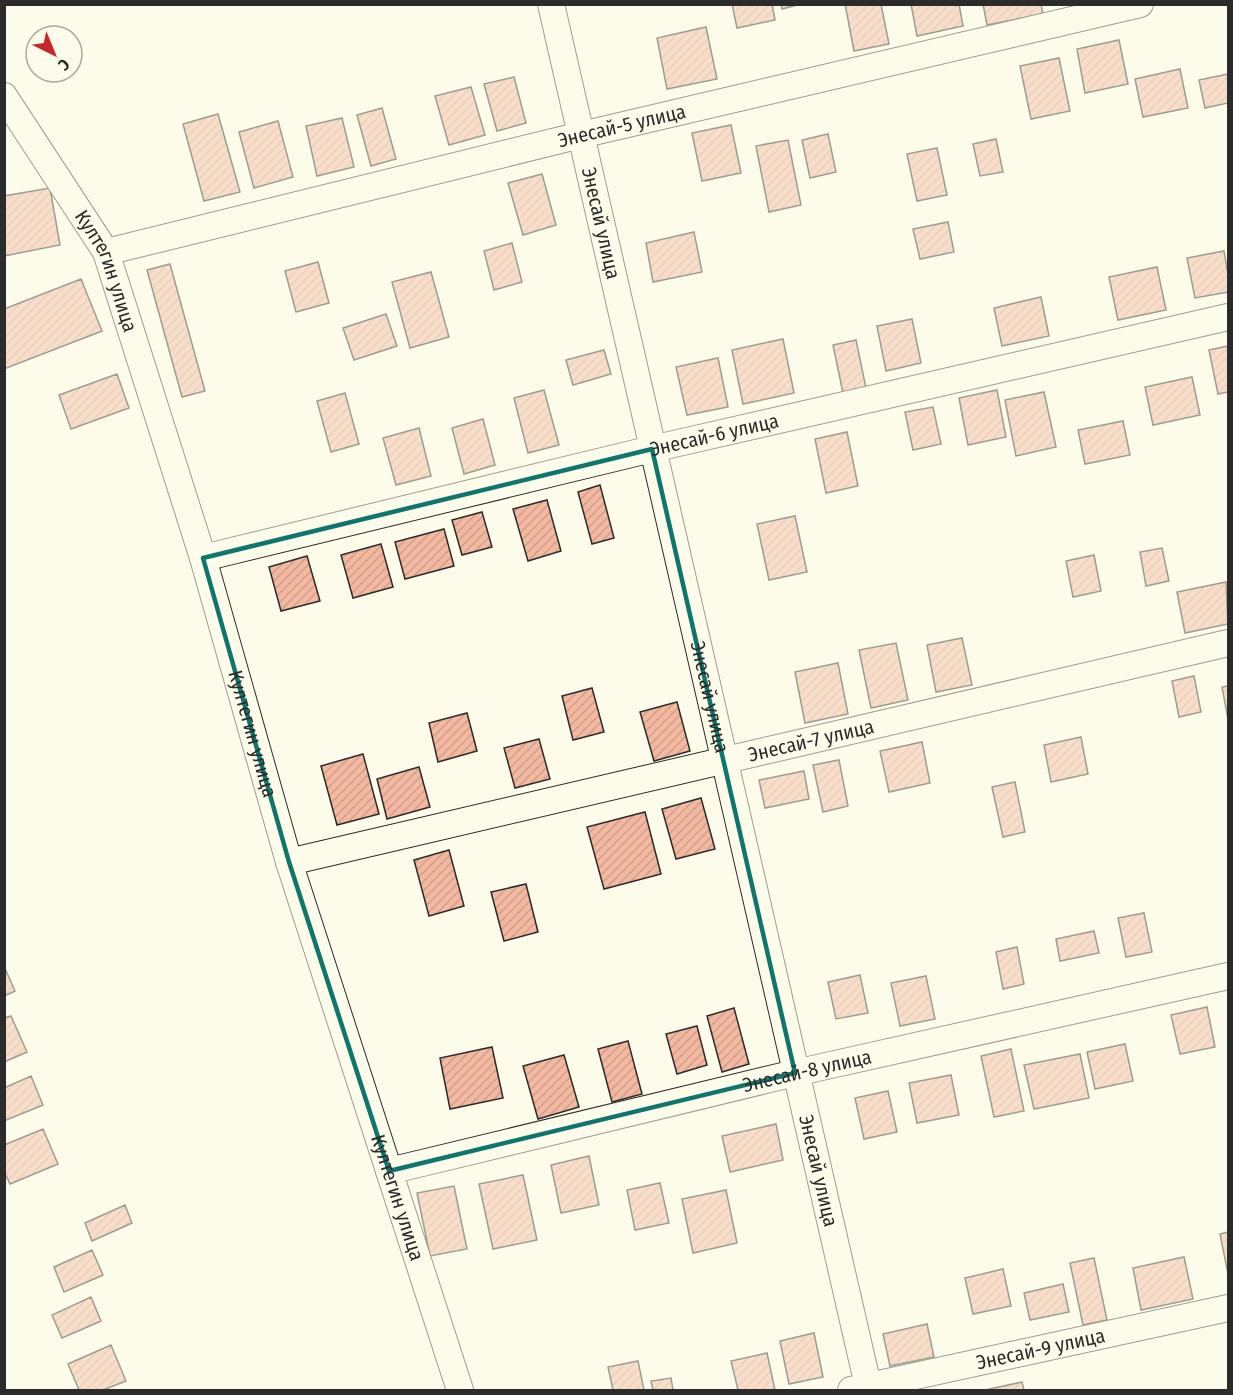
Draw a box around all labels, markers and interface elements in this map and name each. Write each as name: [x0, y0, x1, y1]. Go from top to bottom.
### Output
north arrow: [24, 24, 84, 84]
text: С: [54, 55, 73, 75]
street label: Энесай-5 улица: [555, 99, 688, 152]
street label: Энесай улица: [577, 165, 626, 282]
street label: Култегин улица: [70, 205, 143, 335]
street label: Энесай-6 улица: [648, 408, 781, 461]
street label: Энесай улица: [686, 639, 734, 755]
street label: Култегин улица: [223, 667, 282, 800]
street label: Энесай-7 улица: [746, 714, 876, 767]
street label: Энесай-8 улица: [740, 1044, 874, 1097]
street label: Энесай улица: [794, 1112, 843, 1229]
street label: Култегин улица: [366, 1132, 429, 1264]
street label: Энесай-9 улица: [974, 1323, 1107, 1374]

